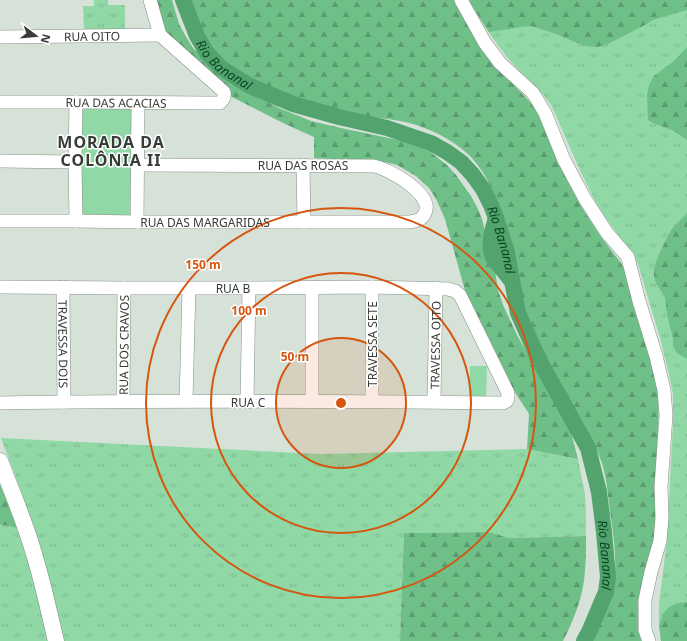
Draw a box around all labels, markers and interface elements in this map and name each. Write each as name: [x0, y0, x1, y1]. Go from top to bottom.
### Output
north arrow: [16, 16, 56, 56]
street label: RUA OITO: [64, 27, 120, 45]
text: N: [38, 33, 55, 45]
water label: Rio Bananal: [192, 36, 256, 94]
street label: RUA DAS ACACIAS: [65, 93, 167, 111]
district label: MORADA DA COLÔNIA II: [57, 131, 165, 171]
street label: RUA DAS ROSAS: [258, 157, 349, 174]
water label: Rio Bananal: [483, 203, 520, 276]
street label: RUA DAS MARGARIDAS: [140, 214, 270, 231]
text: 150 m: [185, 256, 221, 273]
street label: RUA B: [216, 280, 251, 297]
street label: RUA DOS CRAVOS: [115, 294, 132, 395]
street label: TRAVESSA DOIS: [55, 300, 72, 388]
street label: TRAVESSA SETE: [364, 301, 381, 387]
street label: TRAVESSA OITO: [426, 301, 444, 389]
text: 100 m: [231, 302, 267, 319]
text: 50 m: [281, 348, 309, 365]
street label: RUA C: [231, 394, 266, 411]
centre of rings: [334, 396, 348, 410]
water label: Rio Bananal: [594, 519, 617, 592]

